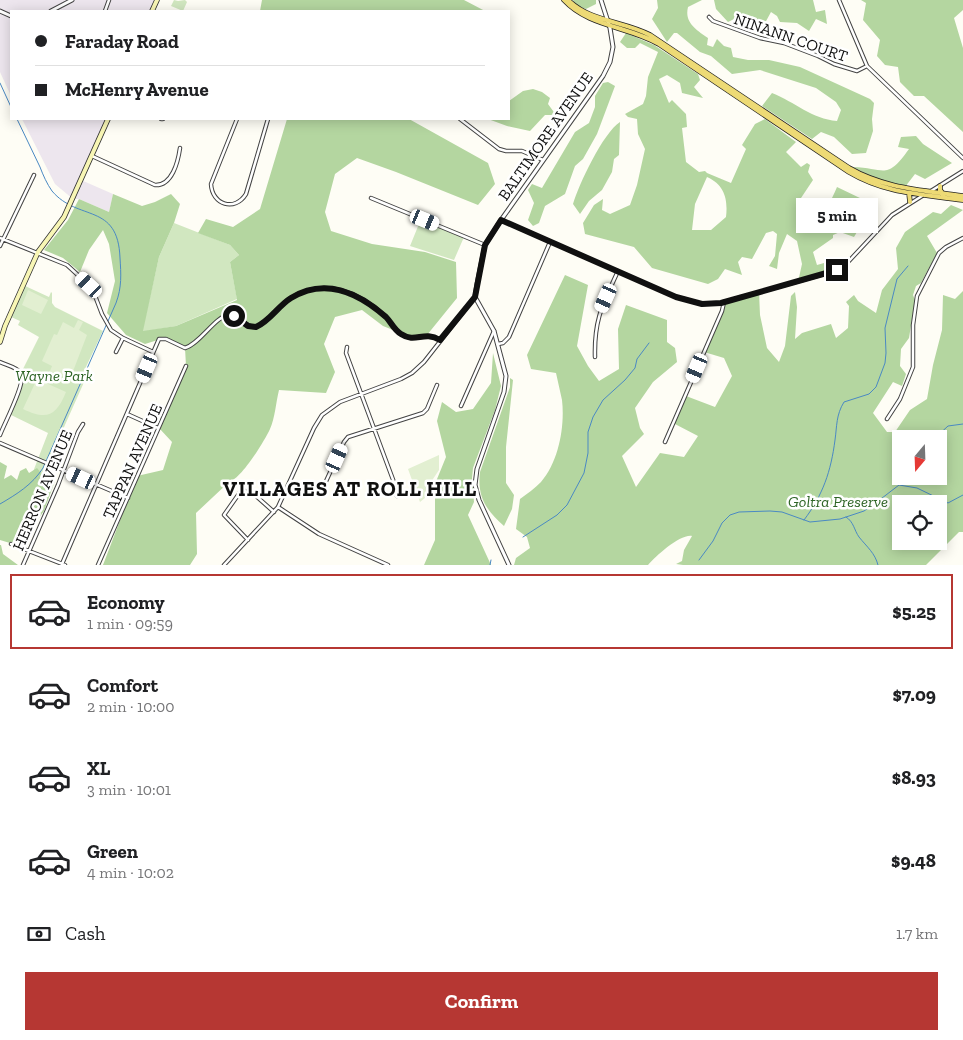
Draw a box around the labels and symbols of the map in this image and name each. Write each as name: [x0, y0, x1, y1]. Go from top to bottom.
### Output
street label: NINANN COURT: [731, 9, 850, 66]
street label: BALTIMORE AVENUE: [494, 68, 597, 204]
callout: 5 min: [796, 198, 878, 232]
car: [408, 207, 441, 233]
route end: [826, 259, 848, 281]
car: [72, 269, 105, 301]
car: [593, 281, 618, 315]
route start: [223, 305, 245, 327]
car: [134, 351, 159, 385]
car: [684, 351, 709, 385]
park label: Wayne Park: [15, 366, 93, 385]
street label: TAPPAN AVENUE: [99, 401, 166, 522]
street label: HERRON AVENUE: [8, 427, 76, 553]
north arrow: [892, 430, 948, 485]
car: [324, 441, 349, 475]
car: [64, 465, 97, 491]
district label: VILLAGES AT ROLL HILL: [223, 476, 477, 501]
park label: Goltra Preserve: [788, 492, 888, 511]

